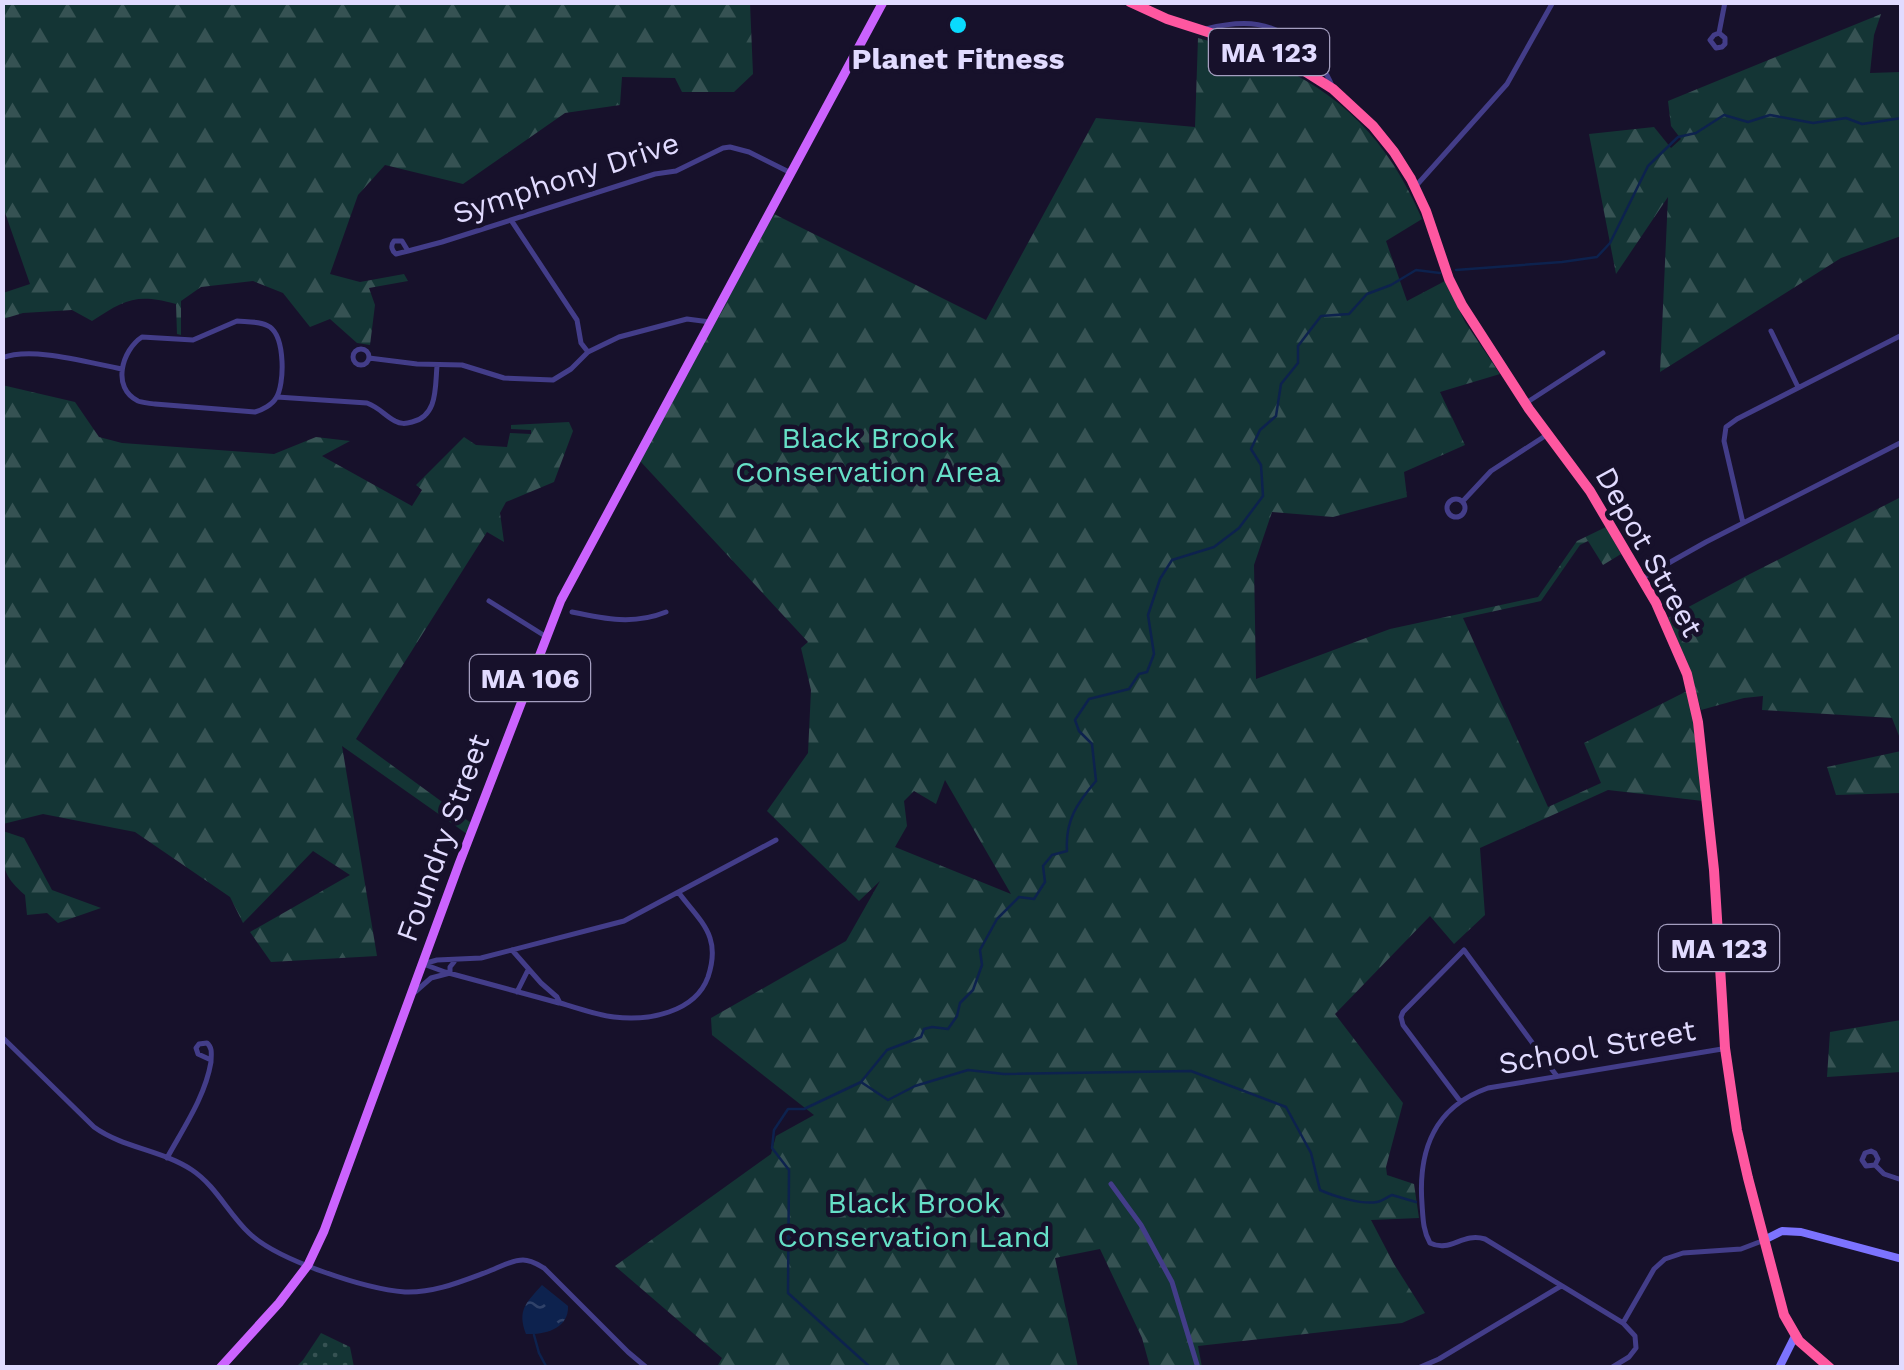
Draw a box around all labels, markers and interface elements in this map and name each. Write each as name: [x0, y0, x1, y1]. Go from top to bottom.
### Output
marker: Planet Fitness: [947, 14, 969, 36]
road number: MA 123: [1209, 29, 1329, 75]
place label: Planet Fitness: [851, 41, 1065, 76]
street label: Symphony Drive: [448, 124, 683, 231]
park label: Black Brook Conservation Area: [735, 420, 1001, 489]
street label: Depot Street: [1588, 461, 1711, 643]
road number: MA 106: [470, 655, 590, 701]
street label: Foundry Street: [389, 729, 496, 946]
road number: MA 123: [1659, 925, 1779, 971]
street label: School Street: [1496, 1012, 1698, 1081]
park label: Black Brook Conservation Land: [777, 1185, 1051, 1254]

